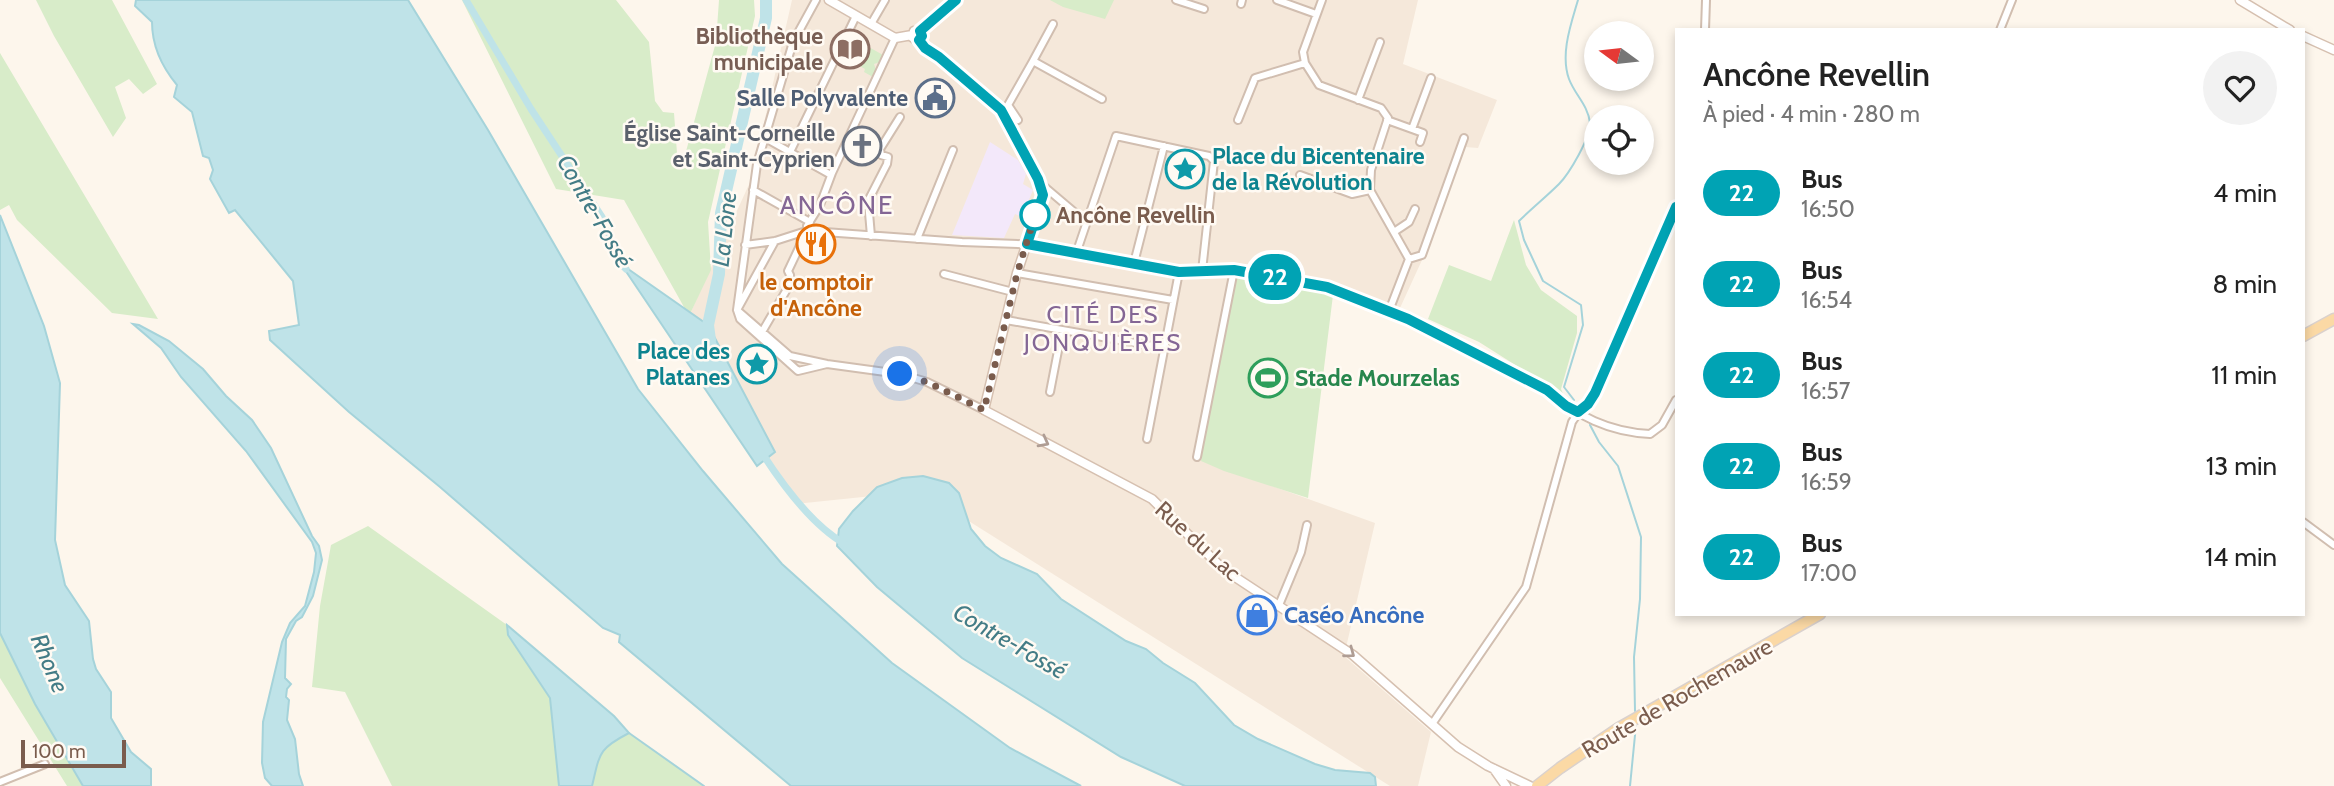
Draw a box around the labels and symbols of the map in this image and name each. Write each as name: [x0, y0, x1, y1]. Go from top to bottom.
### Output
north arrow: [1584, 21, 1654, 91]
place label: Bibliothèque municipale: [695, 22, 823, 76]
library icon: Bibliothèque municipale: [829, 28, 871, 70]
public building icon: Salle Polyvalente: [914, 77, 956, 119]
place label: Salle Polyvalente: [737, 84, 908, 112]
place label: Église Saint-Corneille et Saint-Cyprien: [624, 119, 835, 173]
church icon: Église Saint-Corneille et Saint-Cyprien: [841, 125, 883, 167]
place label: Place du Bicentenaire de la Révolution: [1212, 142, 1425, 196]
place icon: Place du Bicentenaire de la Révolution: [1164, 148, 1206, 190]
water label: Contre-Fossé: [551, 149, 639, 273]
district label: ANCÔNE: [780, 189, 894, 221]
water label: La Lône: [706, 190, 742, 268]
marker: Ancône Revellin: [1020, 200, 1050, 230]
place label: Ancône Revellin: [1056, 201, 1215, 229]
restaurant icon: le comptoir d'Ancône: [795, 223, 837, 265]
line badge: 22: [1244, 254, 1306, 300]
place label: le comptoir d'Ancône: [759, 268, 873, 322]
district label: CITÉ DES JONQUIÈRES: [1023, 300, 1182, 357]
place label: Place des Platanes: [637, 337, 730, 391]
place icon: Place des Platanes: [736, 343, 778, 385]
your location: [882, 356, 917, 391]
sports icon: Stade Mourzelas: [1247, 357, 1289, 399]
place label: Stade Mourzelas: [1295, 364, 1460, 392]
one-way arrow: [1036, 434, 1049, 448]
street label: Rue du Lac: [1149, 495, 1247, 587]
shop icon: Caséo Ancône: [1236, 594, 1278, 636]
water label: Contre-Fossé: [948, 597, 1072, 685]
place label: Caséo Ancône: [1284, 601, 1425, 629]
water label: Rhone: [25, 629, 75, 697]
street label: Route de Rochemaure: [1577, 632, 1777, 764]
one-way arrow: [1342, 645, 1355, 657]
scale bar: [21, 737, 126, 769]

